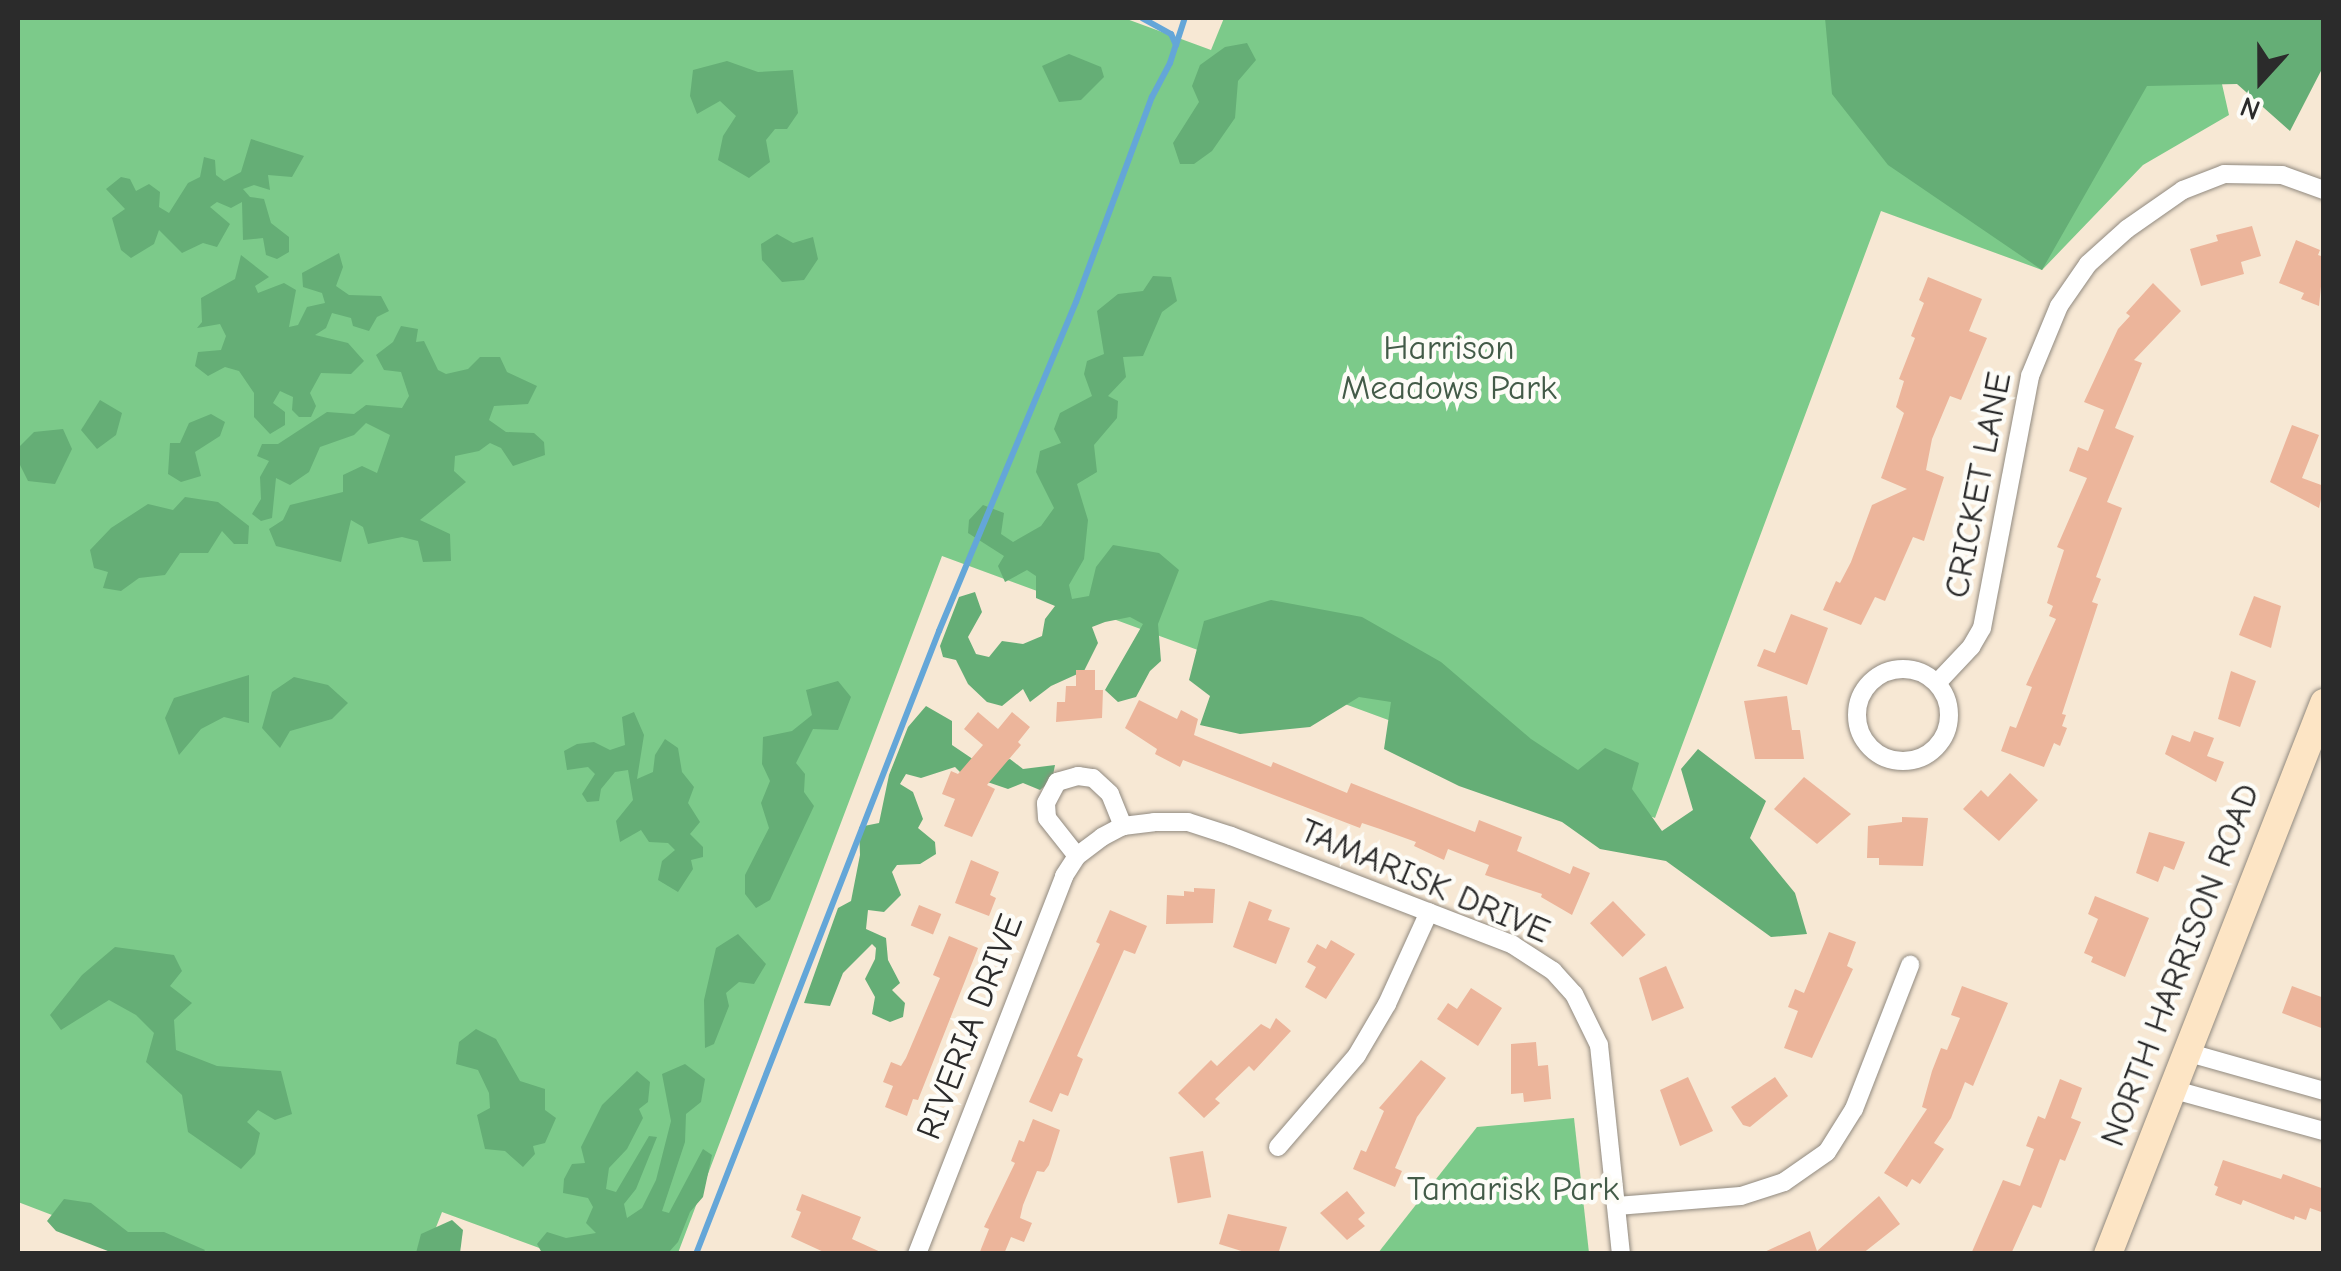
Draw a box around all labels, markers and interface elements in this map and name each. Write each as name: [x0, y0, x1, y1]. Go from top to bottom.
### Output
north arrow: [2211, 30, 2311, 130]
text: N: [2236, 90, 2265, 126]
park label: Harrison Meadows Park: [1341, 327, 1557, 409]
street label: CRICKET LANE: [1936, 369, 2020, 601]
street label: NORTH HARRISON ROAD: [2091, 778, 2269, 1152]
street label: TAMARISK DRIVE: [1294, 810, 1556, 952]
street label: RIVERIA DRIVE: [908, 909, 1032, 1145]
park label: Tamarisk Park: [1407, 1168, 1619, 1210]

